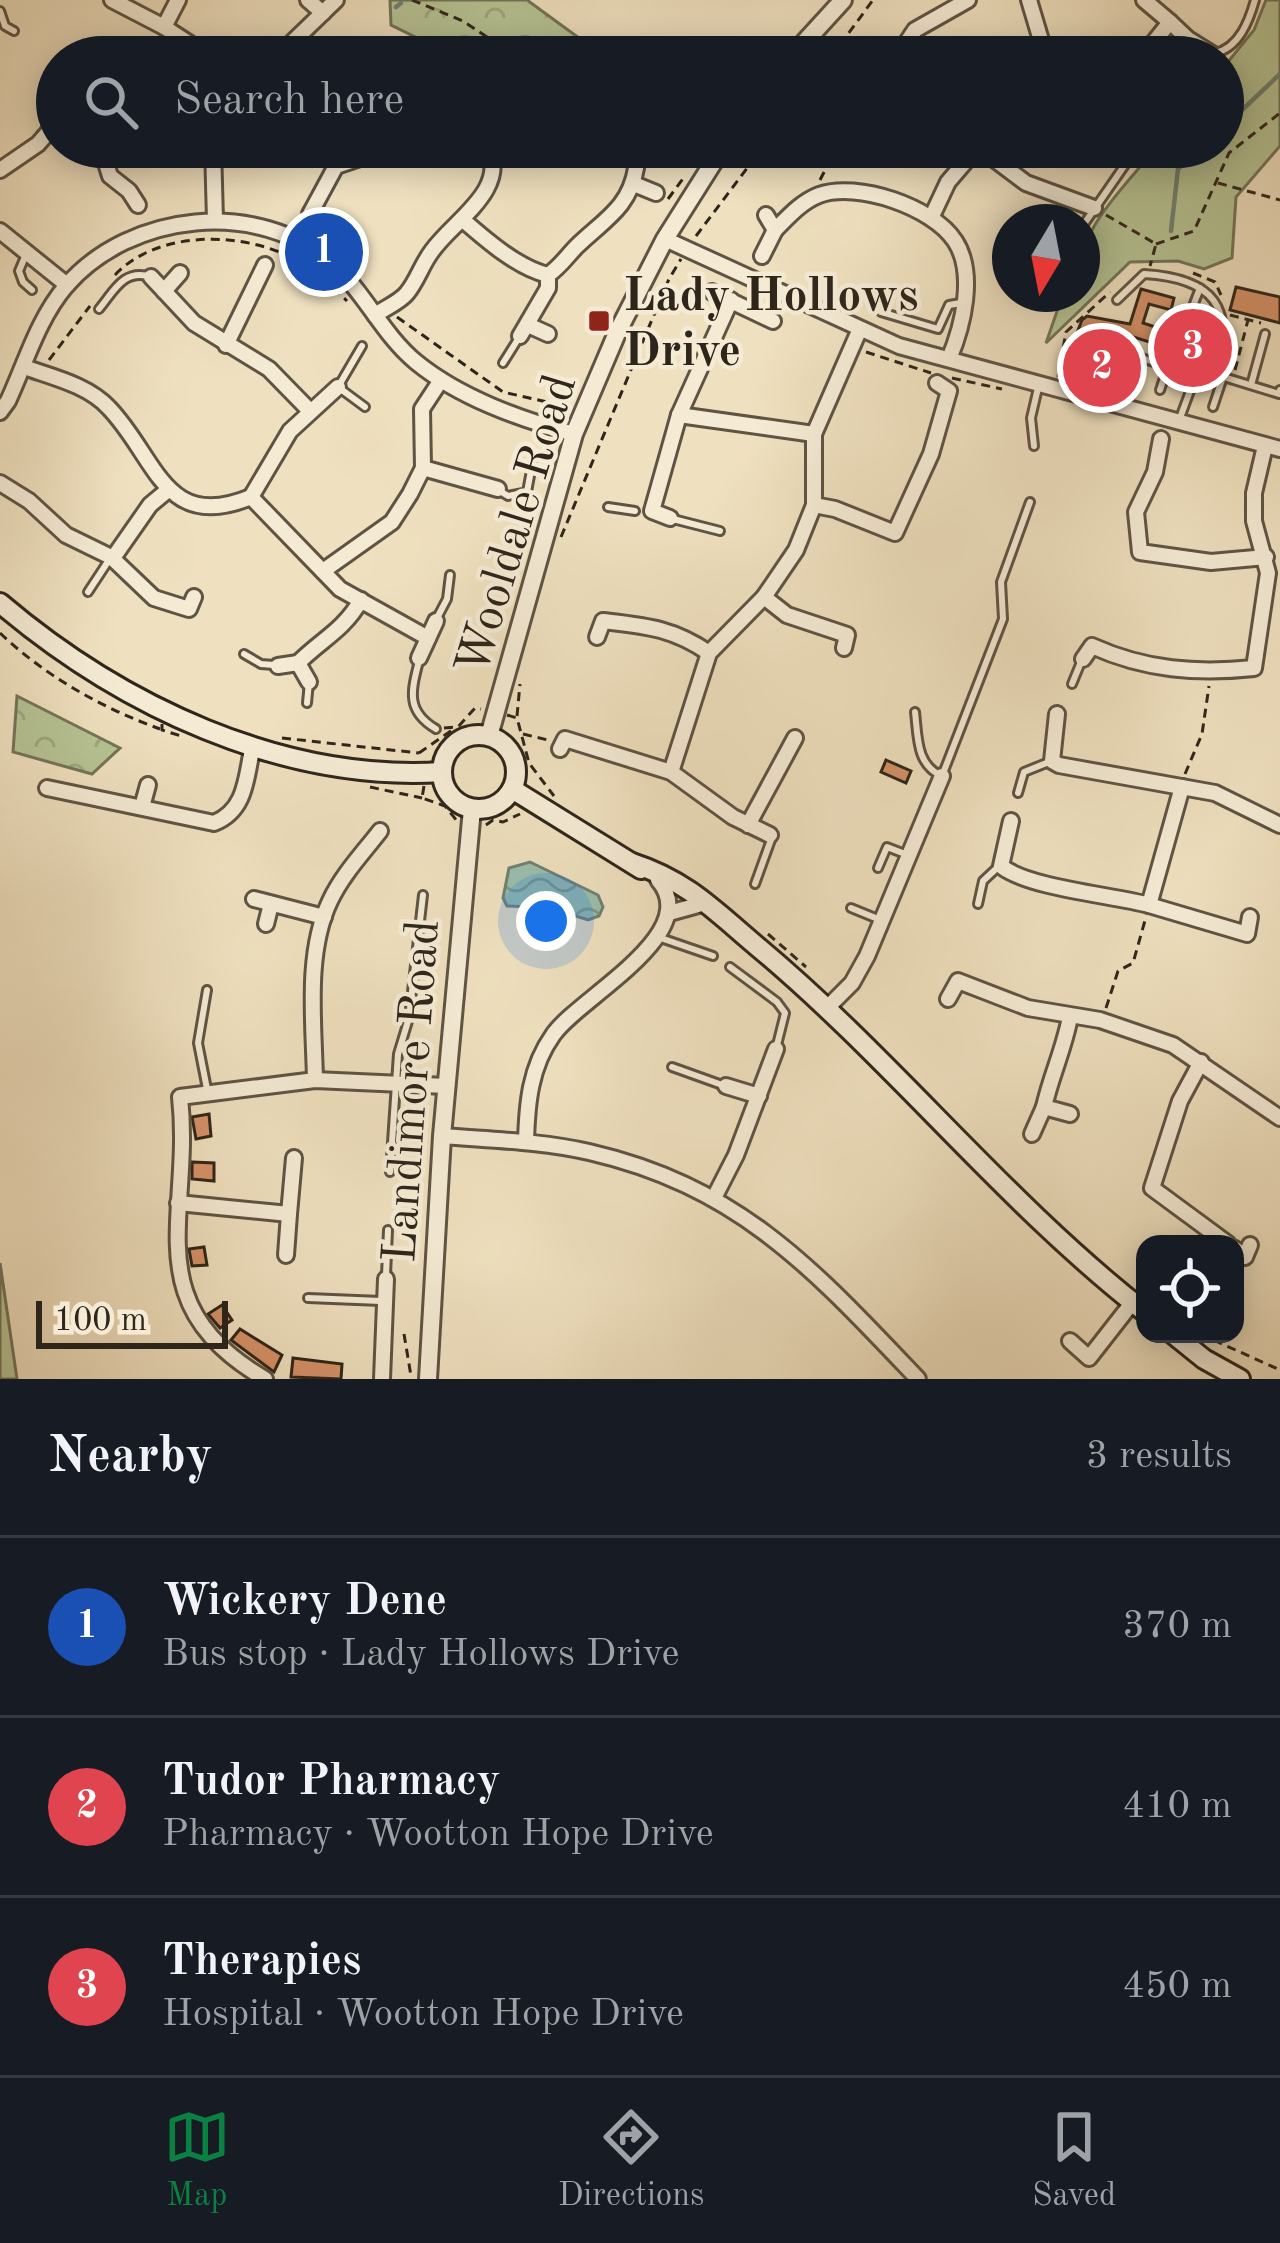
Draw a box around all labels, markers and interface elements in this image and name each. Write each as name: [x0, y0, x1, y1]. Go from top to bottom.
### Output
search box: [36, 36, 1244, 168]
icon: search: [78, 69, 144, 135]
text: Search here: [174, 79, 404, 124]
north arrow: [992, 204, 1100, 312]
pin: 1: [285, 207, 363, 297]
place label: Lady Hollows Drive: [623, 273, 919, 376]
pin: 3: [1154, 303, 1232, 393]
marker: Lady Hollows Drive: [586, 308, 612, 334]
pin: 2: [1063, 323, 1141, 413]
street label: Wooldale Road: [449, 369, 586, 681]
your location: [516, 891, 576, 951]
street label: Landimore Road: [377, 918, 449, 1264]
map controls: [1136, 1235, 1244, 1343]
button: locate: [1136, 1235, 1244, 1343]
scale bar: [36, 1295, 228, 1348]
text: 100 m: [54, 1305, 147, 1338]
text: Nearby: [48, 1432, 213, 1483]
text: 3 results: [1086, 1437, 1232, 1476]
text: Wickery Dene: [162, 1580, 447, 1625]
text: 1: [76, 1607, 98, 1646]
text: 370 m: [1122, 1607, 1232, 1646]
text: Bus stop · Lady Hollows Drive: [162, 1635, 679, 1674]
text: Tudor Pharmacy: [162, 1760, 501, 1805]
text: 2: [76, 1787, 98, 1826]
text: 410 m: [1122, 1787, 1232, 1826]
text: Pharmacy · Wootton Hope Drive: [162, 1815, 714, 1854]
text: Therapies: [162, 1940, 361, 1985]
text: 3: [76, 1967, 98, 2006]
text: 450 m: [1122, 1967, 1232, 2006]
text: Hospital · Wootton Hope Drive: [162, 1995, 684, 2034]
tab: Map: [164, 2104, 230, 2217]
tab: Directions: [558, 2104, 704, 2217]
tab: Saved: [1032, 2104, 1116, 2217]

